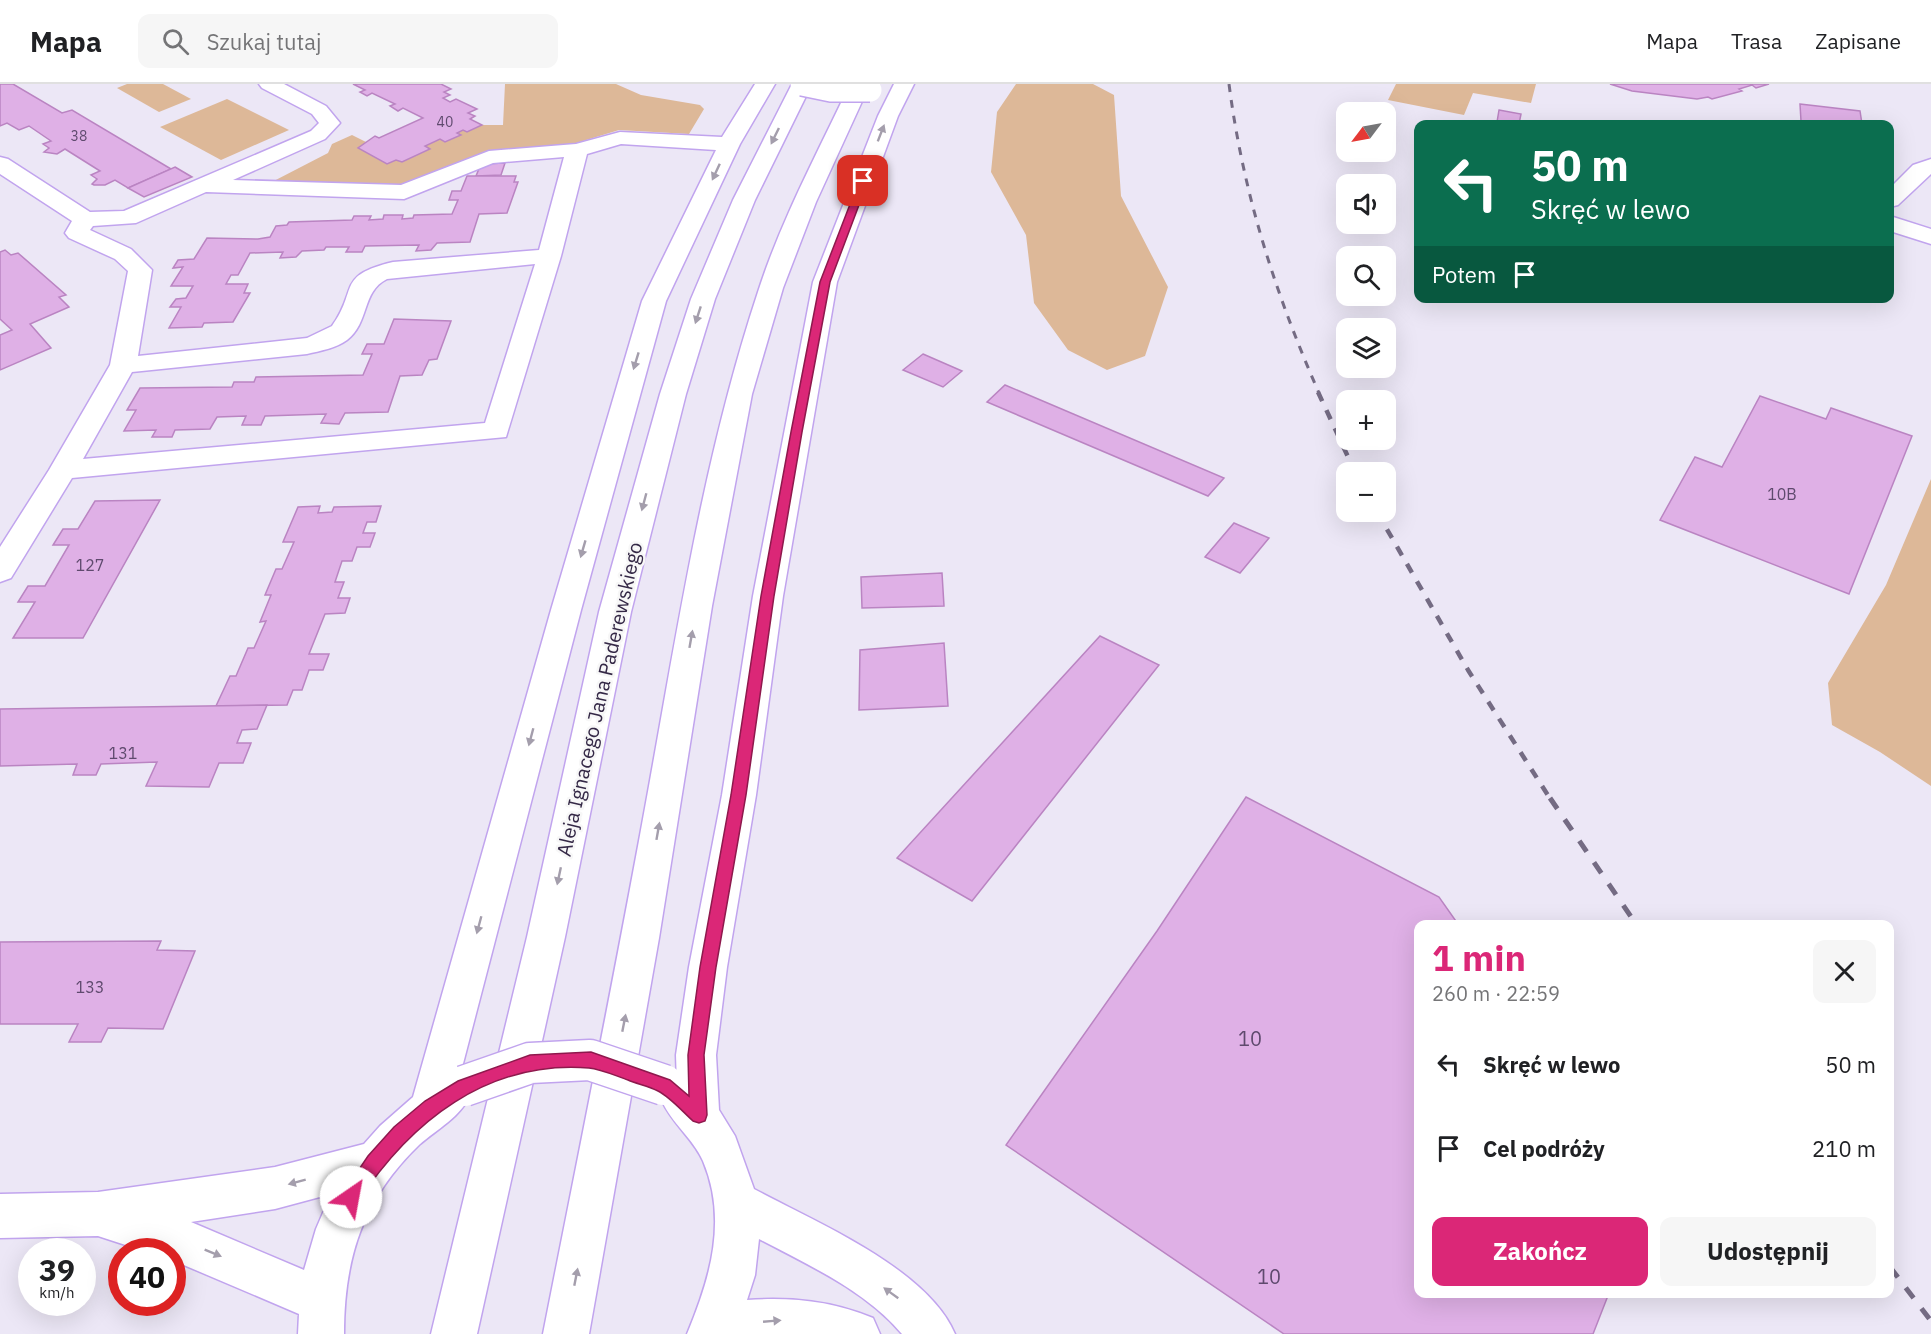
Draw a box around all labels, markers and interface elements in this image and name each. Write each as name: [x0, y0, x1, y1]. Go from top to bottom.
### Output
search box: [138, 14, 558, 68]
text: Mapa: [30, 23, 102, 60]
icon: search: [159, 25, 192, 58]
text: Szukaj tutaj: [207, 27, 321, 56]
text: Mapa: [1646, 27, 1698, 55]
text: Trasa: [1731, 27, 1782, 55]
text: Zapisane: [1815, 27, 1901, 55]
north arrow: [1336, 102, 1396, 162]
map controls: [1336, 102, 1396, 522]
house number: 40: [437, 113, 453, 131]
one-way arrow: [877, 124, 887, 142]
house number: 38: [71, 127, 87, 145]
one-way arrow: [770, 127, 780, 144]
text: 50 m: [1531, 138, 1629, 193]
icon: left: [1432, 144, 1510, 222]
pin: [837, 155, 888, 206]
one-way arrow: [711, 163, 720, 180]
icon: arrive: [846, 164, 879, 197]
button: sound: [1336, 174, 1396, 234]
text: Skręć w lewo: [1531, 191, 1690, 226]
button: search: [1336, 246, 1396, 306]
icon: arrive: [1508, 258, 1541, 291]
text: Potem: [1432, 260, 1496, 289]
one-way arrow: [693, 306, 702, 324]
button: layers: [1336, 318, 1396, 378]
one-way arrow: [631, 352, 640, 370]
button: +: [1336, 390, 1396, 450]
button: −: [1336, 462, 1396, 522]
house number: 10B: [1767, 484, 1797, 504]
one-way arrow: [639, 493, 649, 511]
street label: Aleja Ignacego Jana Paderewskiego: [550, 539, 648, 859]
one-way arrow: [578, 540, 587, 558]
house number: 127: [76, 555, 104, 575]
one-way arrow: [687, 629, 696, 648]
one-way arrow: [525, 728, 535, 746]
house number: 131: [109, 743, 137, 763]
one-way arrow: [654, 821, 663, 840]
one-way arrow: [554, 867, 563, 886]
one-way arrow: [474, 916, 483, 934]
text: 1 min: [1432, 934, 1526, 981]
button: close: [1813, 940, 1876, 1003]
house number: 133: [76, 977, 104, 997]
text: 260 m · 22:59: [1432, 980, 1560, 1007]
one-way arrow: [620, 1013, 629, 1032]
house number: 10: [1238, 1025, 1262, 1052]
icon: left: [1432, 1048, 1465, 1081]
text: Skręć w lewo: [1483, 1050, 1620, 1079]
text: 50 m: [1825, 1050, 1876, 1079]
icon: arrive: [1432, 1132, 1465, 1165]
text: Cel podróży: [1483, 1134, 1605, 1163]
text: 210 m: [1812, 1134, 1876, 1163]
position arrow: [319, 1165, 383, 1229]
one-way arrow: [288, 1178, 306, 1187]
button: Zakończ: [1432, 1217, 1648, 1286]
button: Udostępnij: [1660, 1217, 1876, 1286]
speed limit sign: 40: [108, 1238, 186, 1316]
one-way arrow: [204, 1249, 222, 1258]
text: 39: [39, 1250, 75, 1289]
house number: 10: [1257, 1263, 1281, 1290]
one-way arrow: [572, 1267, 581, 1286]
text: km/h: [39, 1283, 75, 1302]
one-way arrow: [883, 1287, 899, 1299]
one-way arrow: [763, 1317, 782, 1326]

